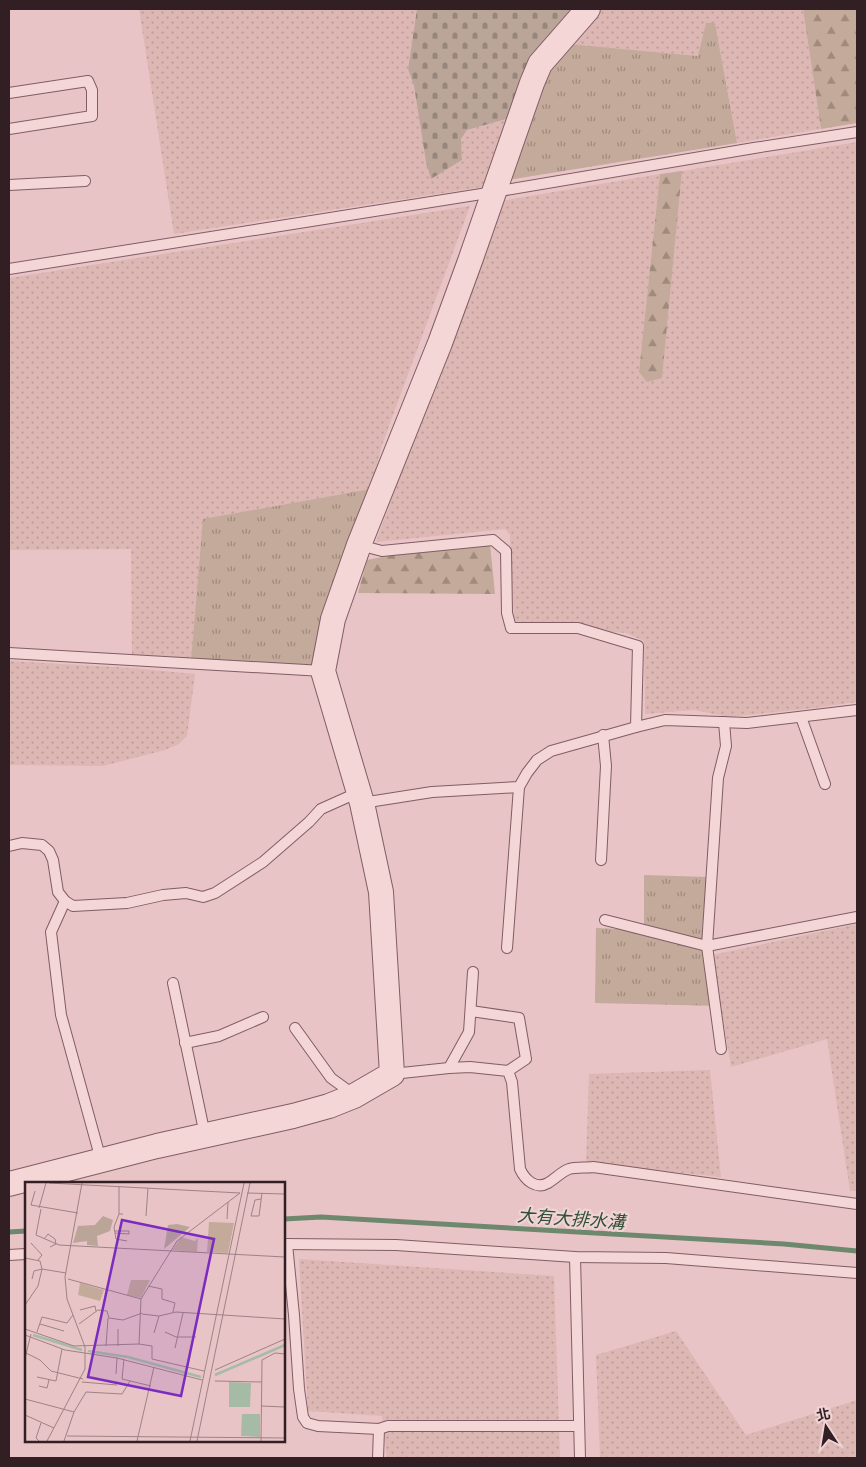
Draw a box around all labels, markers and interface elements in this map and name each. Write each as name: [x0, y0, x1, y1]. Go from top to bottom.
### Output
inset map: [25, 1182, 285, 1442]
water label: 大有大排水溝: [516, 1204, 629, 1234]
north arrow: [801, 1402, 851, 1452]
text: 北: [815, 1405, 832, 1425]

